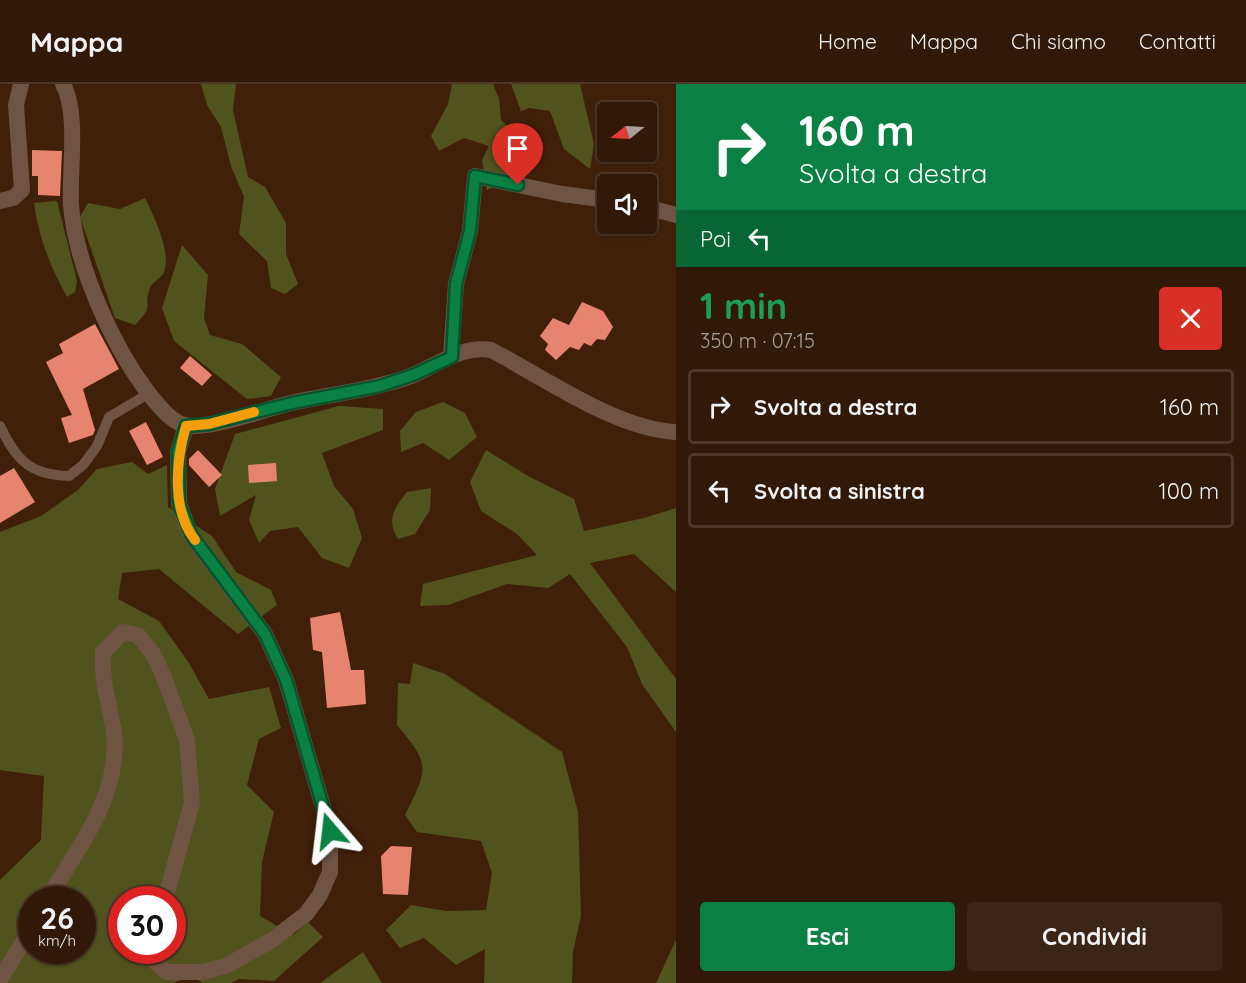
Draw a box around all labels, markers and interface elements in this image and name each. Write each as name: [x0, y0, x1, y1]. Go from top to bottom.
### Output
text: Mappa: [30, 24, 123, 59]
text: Home: [818, 28, 877, 54]
text: Mappa: [910, 28, 978, 54]
text: Chi siamo: [1011, 28, 1106, 54]
text: Contatti: [1139, 28, 1216, 54]
north arrow: [597, 102, 657, 162]
map controls: [597, 102, 657, 234]
text: 160 m: [799, 104, 915, 157]
icon: right: [700, 108, 778, 186]
pin: [492, 123, 543, 185]
icon: arrive: [501, 132, 534, 165]
text: Svolta a destra: [799, 156, 987, 190]
button: sound: [597, 174, 657, 234]
icon: left: [743, 222, 776, 255]
text: Poi: [700, 225, 731, 253]
text: 1 min: [700, 283, 787, 328]
button: close: [1159, 287, 1222, 350]
text: 350 m · 07:15: [700, 328, 815, 353]
icon: right: [703, 390, 736, 423]
text: Svolta a destra: [754, 393, 917, 421]
text: 160 m: [1160, 393, 1219, 421]
icon: left: [703, 474, 736, 507]
text: Svolta a sinistra: [754, 477, 925, 505]
text: 100 m: [1159, 477, 1219, 505]
position arrow: [298, 799, 362, 863]
speed limit sign: 30: [108, 886, 186, 964]
text: 26: [40, 899, 74, 937]
button: Esci: [700, 902, 955, 971]
button: Condividi: [967, 902, 1222, 971]
text: km/h: [38, 931, 76, 950]

